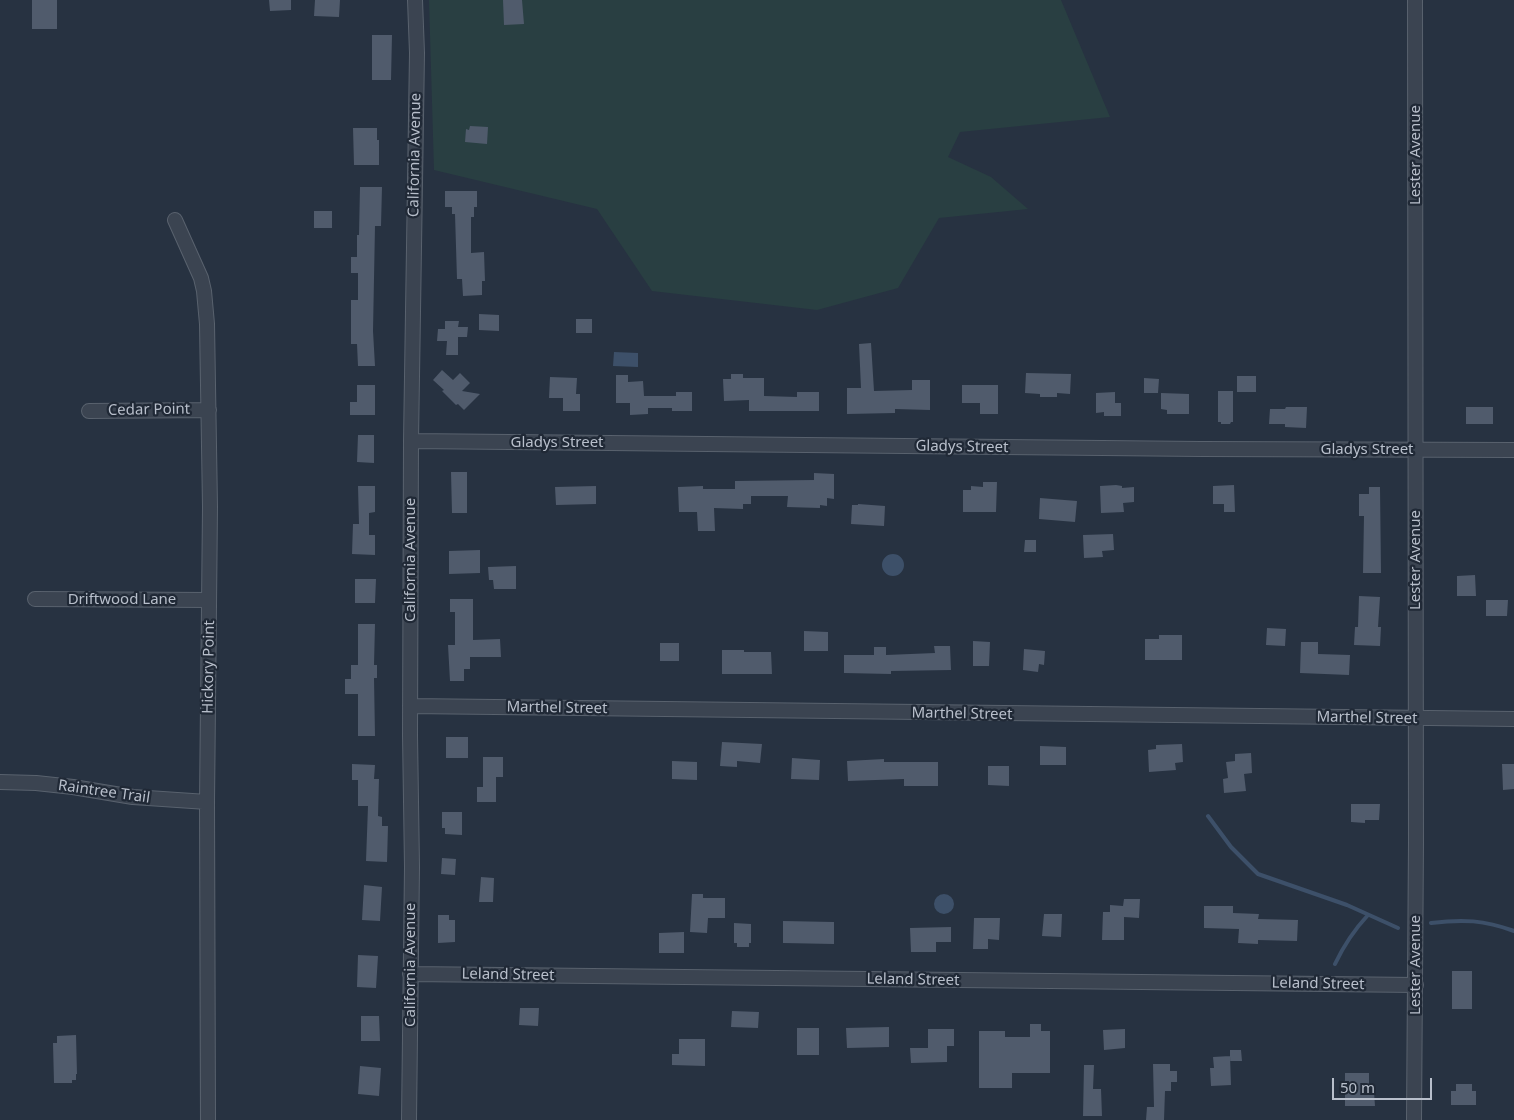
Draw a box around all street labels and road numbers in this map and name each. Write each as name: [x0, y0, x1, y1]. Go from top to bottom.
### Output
street label: California Avenue: [405, 93, 425, 217]
street label: Lester Avenue: [1407, 105, 1425, 205]
street label: Cedar Point: [108, 400, 190, 420]
street label: Gladys Street: [510, 434, 604, 452]
street label: Gladys Street: [915, 437, 1009, 457]
street label: Gladys Street: [1320, 441, 1414, 459]
street label: California Avenue: [402, 498, 420, 622]
street label: Lester Avenue: [1407, 510, 1425, 610]
street label: Driftwood Lane: [68, 591, 176, 609]
street label: Hickory Point: [199, 620, 219, 714]
street label: Marthel Street: [506, 698, 608, 718]
street label: Marthel Street: [911, 704, 1013, 724]
street label: Marthel Street: [1316, 708, 1418, 728]
street label: Raintree Trail: [57, 777, 151, 807]
street label: California Avenue: [402, 903, 420, 1027]
street label: Lester Avenue: [1407, 915, 1425, 1015]
street label: Leland Street: [461, 965, 555, 985]
street label: Leland Street: [866, 970, 960, 990]
street label: Leland Street: [1271, 974, 1365, 994]

